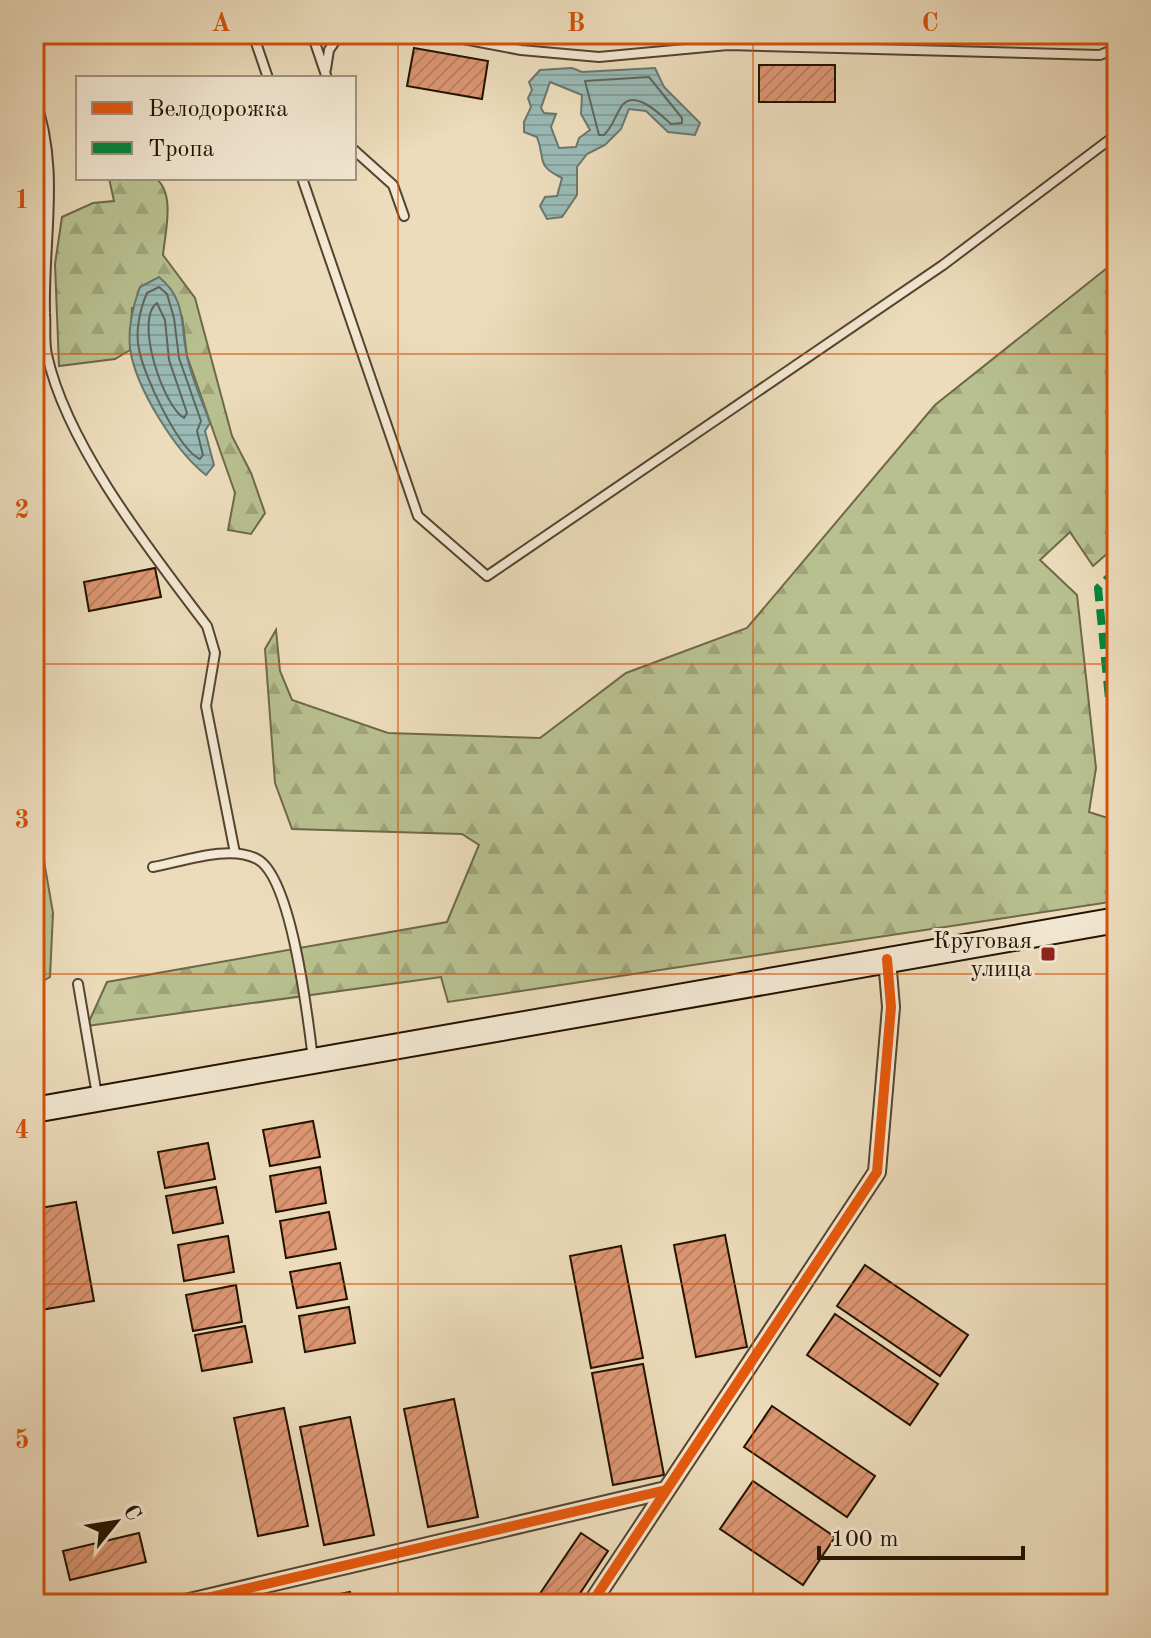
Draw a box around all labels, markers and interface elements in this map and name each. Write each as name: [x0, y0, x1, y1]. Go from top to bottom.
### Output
text: A: [211, 11, 231, 37]
text: B: [567, 11, 585, 37]
text: C: [921, 11, 939, 37]
legend: [76, 76, 356, 180]
text: Велодорожка: [148, 98, 288, 122]
text: Тропа: [148, 138, 215, 162]
text: 1: [14, 188, 30, 214]
text: 2: [14, 498, 30, 524]
text: 3: [14, 808, 30, 834]
place label: Круговая улица: [933, 930, 1032, 982]
marker: Круговая улица: [1039, 945, 1057, 963]
text: 4: [14, 1118, 30, 1144]
text: 5: [14, 1428, 30, 1454]
north arrow: [76, 1482, 156, 1562]
text: С: [118, 1501, 145, 1525]
scale bar: [819, 1510, 1023, 1560]
text: 100 m: [831, 1528, 899, 1552]

